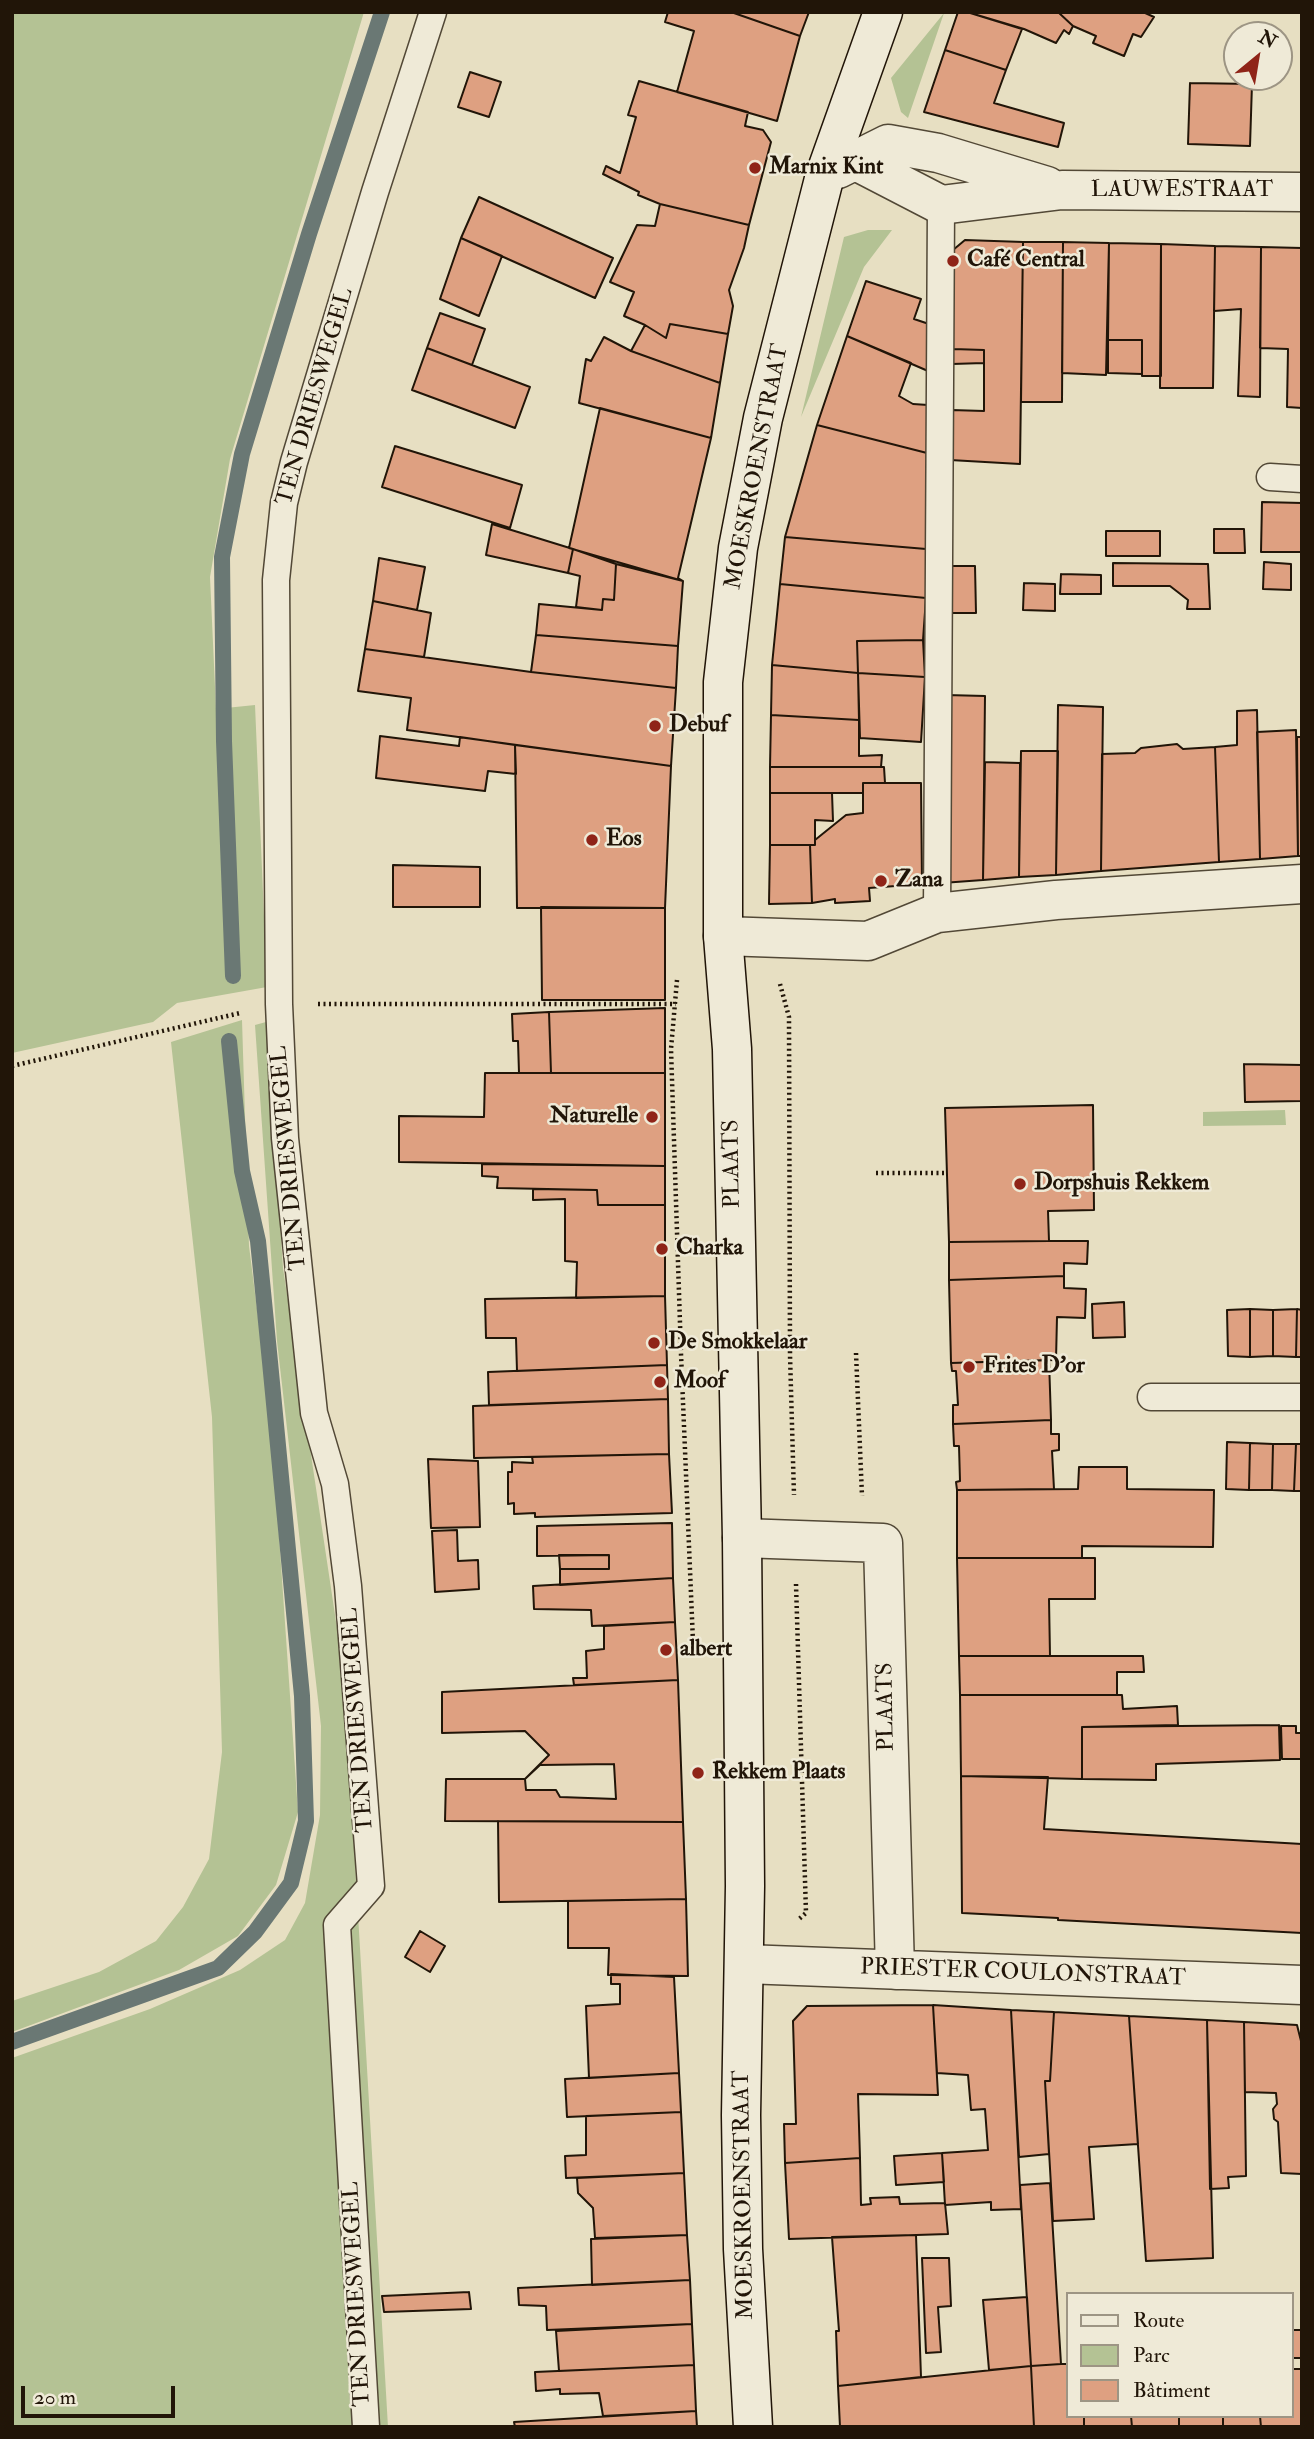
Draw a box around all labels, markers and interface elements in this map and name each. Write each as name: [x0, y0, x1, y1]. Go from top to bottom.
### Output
north arrow: [1223, 21, 1293, 91]
text: N: [1254, 25, 1281, 54]
place label: Marnix Kint: [769, 154, 884, 182]
marker: Marnix Kint: [747, 160, 763, 176]
street label: LAUWESTRAAT: [1091, 177, 1273, 205]
place label: Café Central: [967, 247, 1085, 275]
marker: Café Central: [945, 253, 961, 269]
street label: TEN DRIESWEGEL: [272, 285, 360, 509]
street label: MOESKROENSTRAAT: [721, 342, 795, 592]
place label: Debuf: [669, 712, 728, 740]
marker: Debuf: [647, 718, 663, 734]
place label: Eos: [606, 826, 642, 854]
marker: Eos: [584, 832, 600, 848]
place label: Zana: [895, 867, 943, 895]
marker: Zana: [873, 873, 889, 889]
street label: TEN DRIESWEGEL: [266, 1045, 314, 1271]
place label: Naturelle: [550, 1103, 638, 1131]
marker: Naturelle: [644, 1109, 660, 1125]
street label: PLAATS: [718, 1119, 748, 1209]
place label: Dorpshuis Rekkem: [1034, 1170, 1209, 1198]
marker: Dorpshuis Rekkem: [1012, 1176, 1028, 1192]
place label: Charka: [676, 1235, 743, 1263]
marker: Charka: [654, 1241, 670, 1257]
place label: De Smokkelaar: [668, 1329, 807, 1357]
marker: De Smokkelaar: [646, 1335, 662, 1351]
place label: Frites D’or: [983, 1353, 1085, 1381]
marker: Frites D’or: [961, 1359, 977, 1375]
place label: Moof: [674, 1368, 725, 1396]
marker: Moof: [652, 1374, 668, 1390]
street label: TEN DRIESWEGEL: [337, 1607, 381, 1833]
place label: albert: [680, 1636, 732, 1664]
marker: albert: [658, 1642, 674, 1658]
street label: PLAATS: [872, 1662, 902, 1752]
place label: Rekkem Plaats: [712, 1759, 845, 1787]
marker: Rekkem Plaats: [690, 1765, 706, 1781]
street label: PRIESTER COULONSTRAAT: [860, 1955, 1186, 1993]
street label: MOESKROENSTRAAT: [729, 2070, 761, 2320]
street label: TEN DRIESWEGEL: [338, 2181, 378, 2407]
legend: [1066, 2292, 1293, 2418]
text: Route: [1133, 2307, 1184, 2334]
text: Parc: [1133, 2342, 1170, 2369]
scale bar: [24, 2372, 178, 2416]
text: Bâtiment: [1133, 2377, 1210, 2404]
text: 20 m: [34, 2384, 76, 2411]

